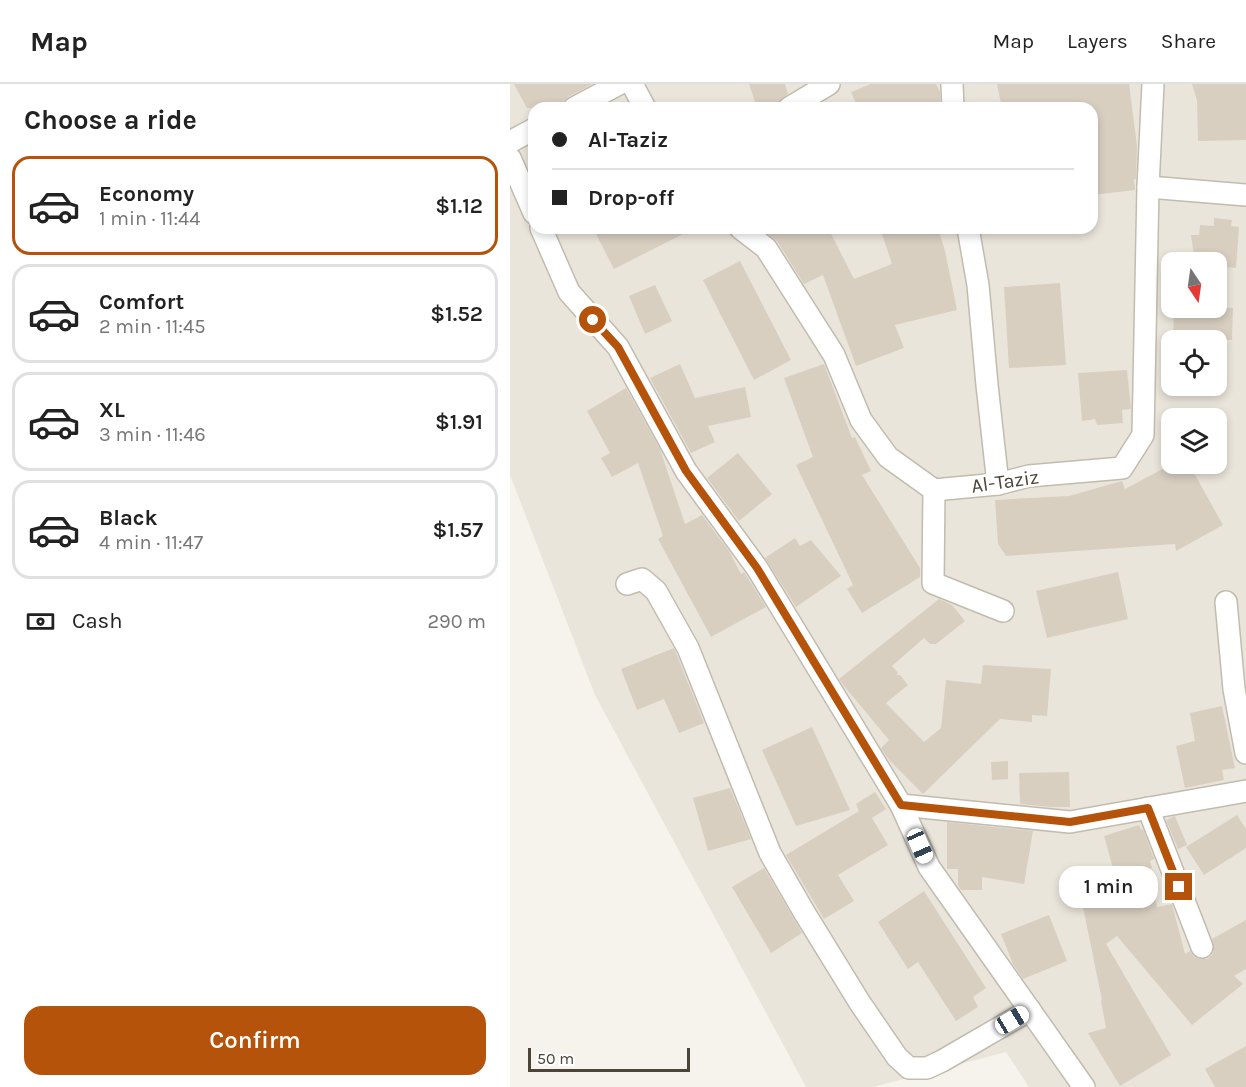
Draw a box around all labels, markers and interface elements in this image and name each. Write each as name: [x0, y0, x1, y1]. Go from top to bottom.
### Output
text: Map: [30, 25, 88, 58]
text: Map: [992, 29, 1034, 53]
text: Layers: [1067, 29, 1128, 53]
text: Share: [1161, 29, 1216, 53]
text: Choose a ride: [24, 104, 197, 136]
text: Al-Taziz: [588, 127, 668, 153]
icon: car: [27, 179, 81, 233]
text: Economy: [99, 181, 194, 207]
text: Drop-off: [588, 185, 674, 211]
text: $1.12: [435, 193, 483, 219]
text: 1 min · 11:44: [99, 207, 200, 230]
north arrow: [1161, 252, 1227, 318]
map controls: [1161, 252, 1227, 474]
icon: car: [27, 287, 81, 341]
text: Comfort: [99, 289, 184, 315]
text: $1.52: [430, 301, 483, 327]
route start: [579, 306, 606, 333]
text: 2 min · 11:45: [99, 315, 205, 338]
button: locate: [1161, 330, 1227, 396]
icon: car: [27, 395, 81, 449]
text: XL: [99, 397, 125, 423]
button: layers: [1161, 408, 1227, 474]
text: $1.91: [435, 409, 483, 435]
text: 3 min · 11:46: [99, 423, 206, 446]
street label: Al-Taziz: [970, 465, 1040, 498]
icon: car: [27, 503, 81, 557]
text: Black: [99, 505, 158, 531]
text: $1.57: [433, 517, 483, 543]
text: 4 min · 11:47: [99, 531, 203, 554]
icon: cash: [24, 605, 57, 638]
text: Cash: [72, 608, 122, 634]
text: 290 m: [427, 610, 486, 633]
car: [904, 826, 936, 866]
callout: 1 min: [1059, 866, 1158, 908]
route end: [1165, 873, 1192, 900]
text: 1 min: [1084, 875, 1133, 898]
car: [992, 1003, 1032, 1037]
button: Confirm: [24, 1006, 486, 1075]
scale bar: [528, 1045, 690, 1072]
text: 50 m: [537, 1049, 574, 1068]

